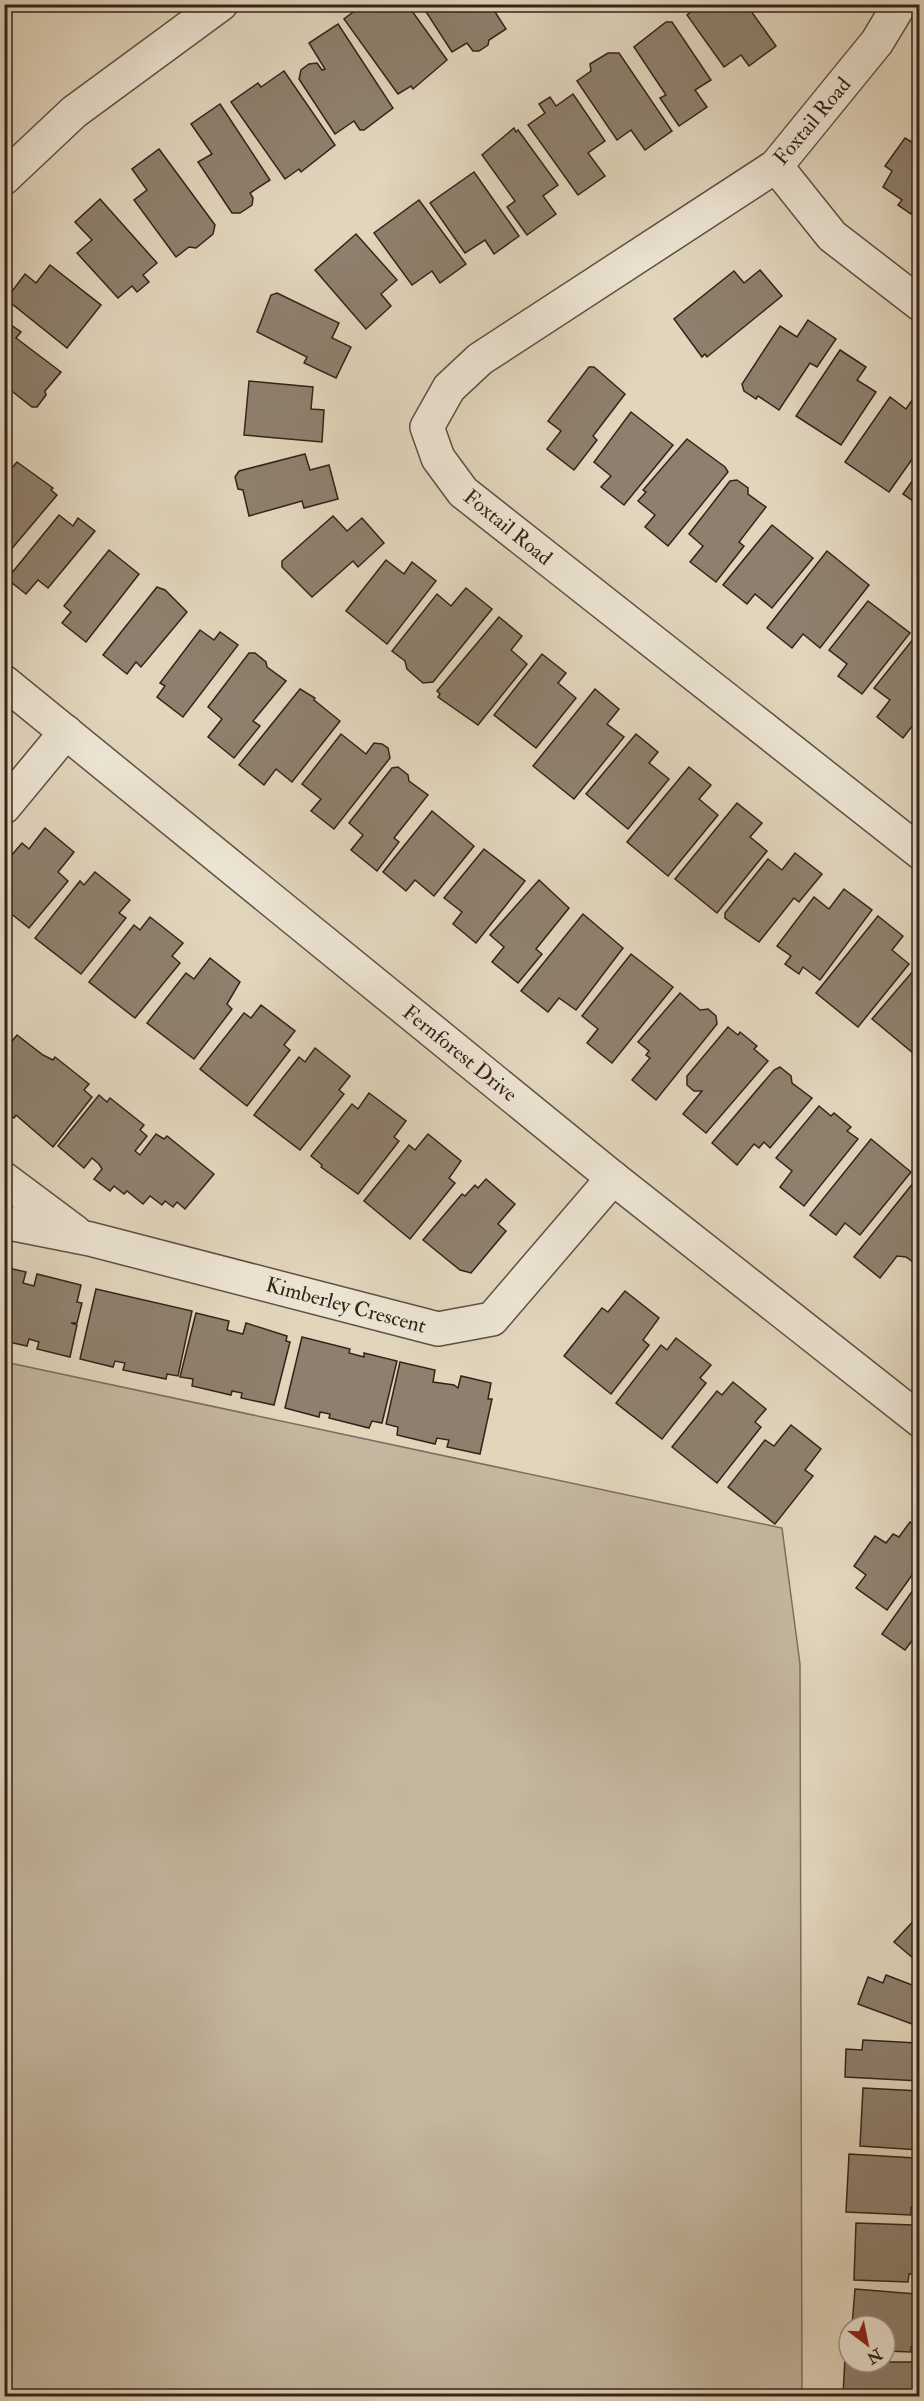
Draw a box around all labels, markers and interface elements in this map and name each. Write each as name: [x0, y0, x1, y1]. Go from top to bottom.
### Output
street label: Foxtail Road: [768, 71, 857, 171]
street label: Foxtail Road: [458, 483, 558, 572]
street label: Fernforest Drive: [397, 999, 523, 1108]
street label: Kimberley Crescent: [263, 1271, 429, 1340]
north arrow: [837, 2314, 897, 2374]
text: N: [862, 2343, 887, 2369]

